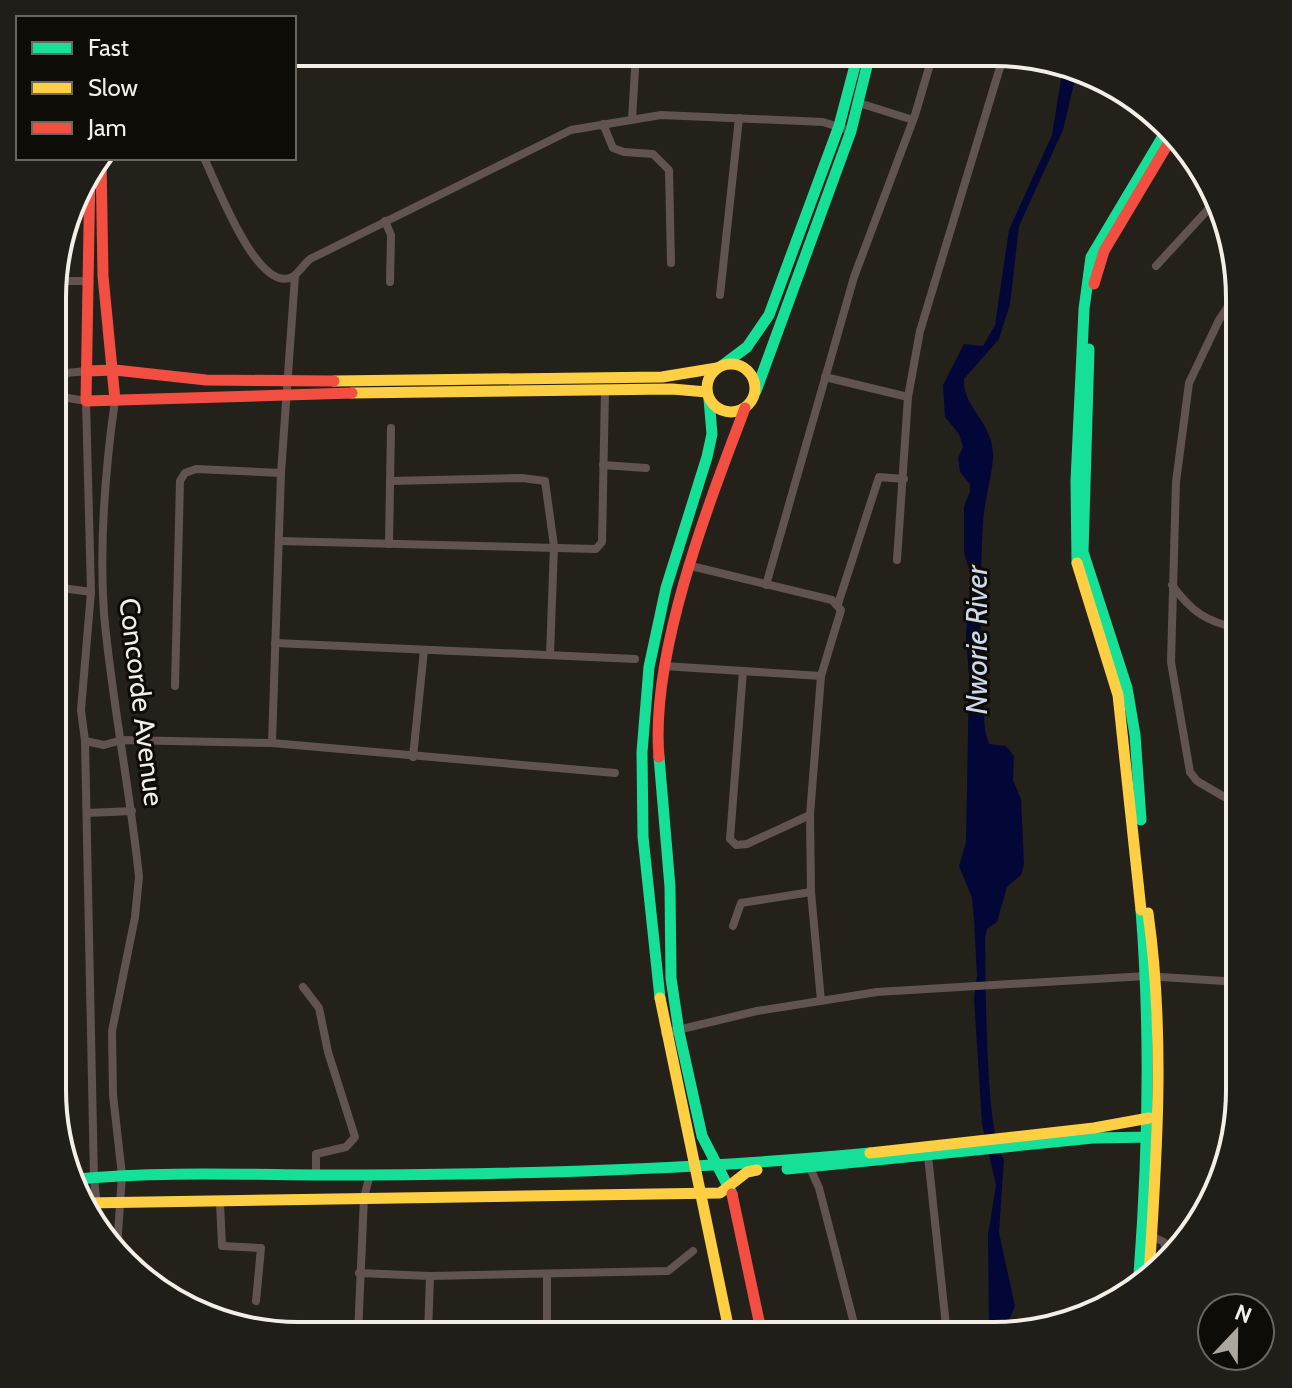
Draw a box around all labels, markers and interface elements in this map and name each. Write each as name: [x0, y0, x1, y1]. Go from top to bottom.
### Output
legend: [16, 16, 296, 160]
text: Fast: [88, 33, 129, 62]
text: Slow: [88, 73, 138, 102]
text: Jam: [87, 113, 126, 142]
water label: Nworie River: [958, 564, 995, 715]
street label: Concorde Avenue: [112, 596, 172, 808]
north arrow: [1196, 1292, 1276, 1372]
text: N: [1231, 1298, 1256, 1329]

